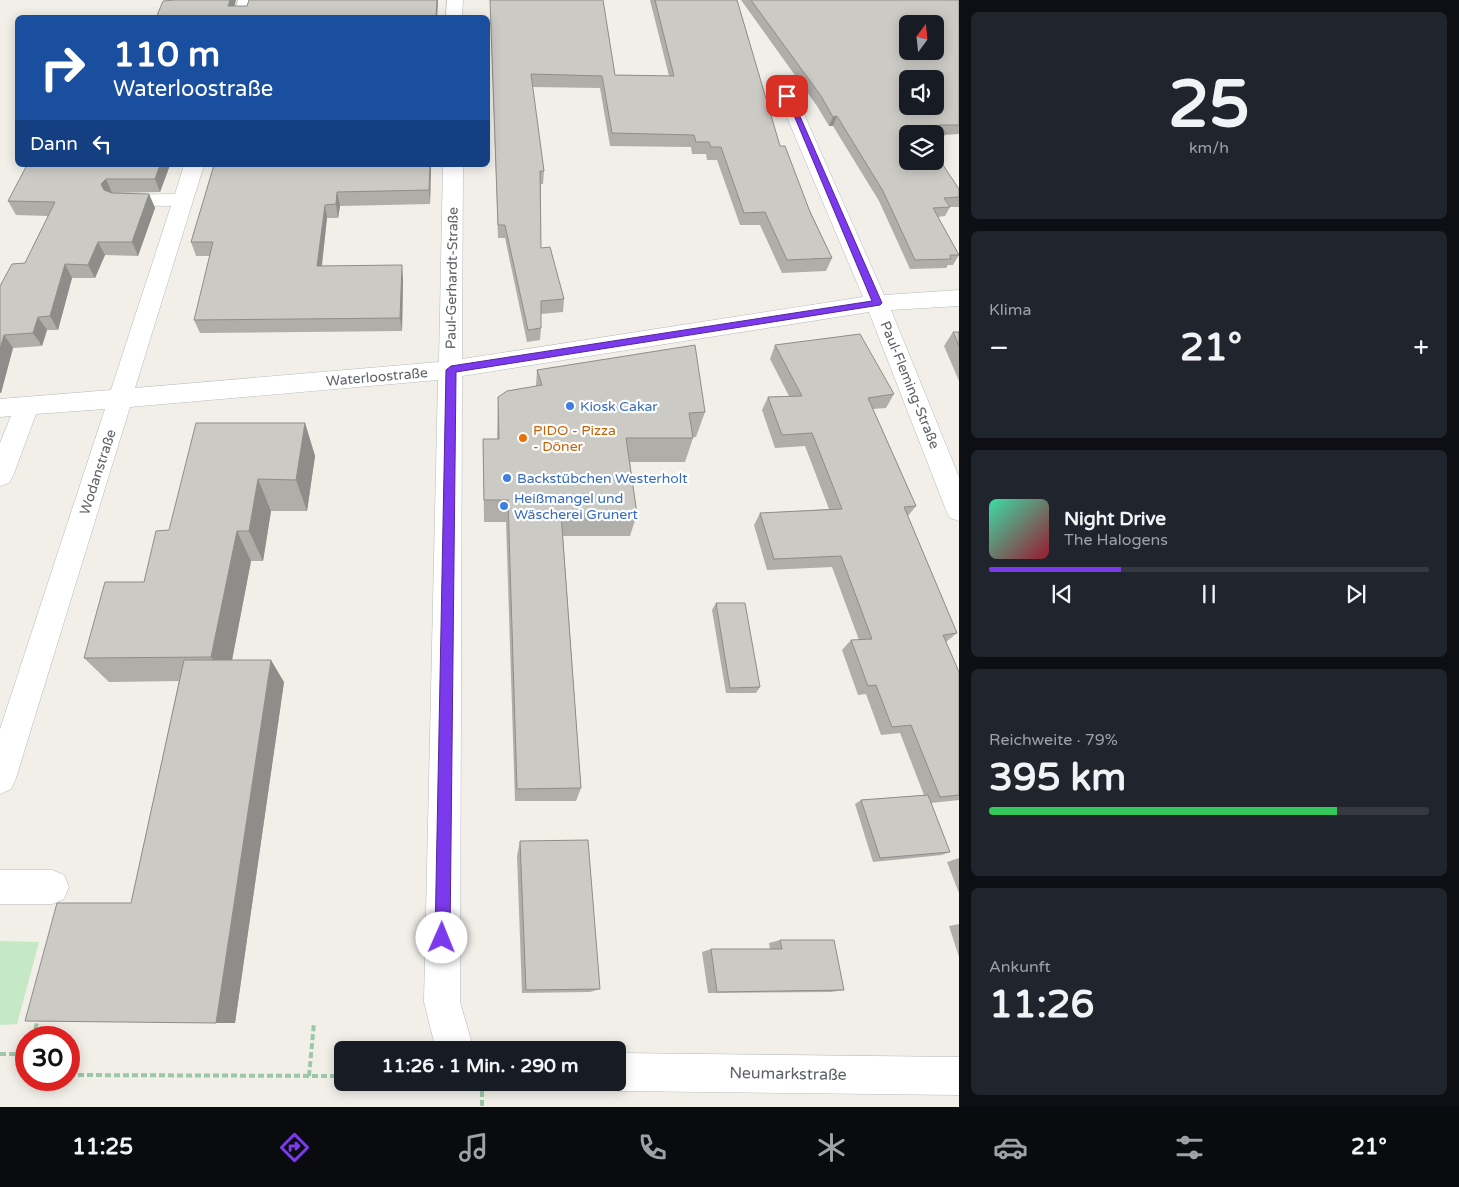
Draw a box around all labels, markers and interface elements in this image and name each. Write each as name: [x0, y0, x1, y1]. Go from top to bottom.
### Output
north arrow: [899, 15, 944, 60]
map controls: [899, 15, 944, 170]
text: 110 m: [113, 34, 220, 76]
icon: right: [30, 35, 95, 100]
text: 25: [1168, 66, 1250, 145]
button: sound: [899, 70, 944, 115]
pin: [766, 75, 808, 117]
text: Waterloostraße: [113, 76, 273, 102]
icon: arrive: [773, 82, 801, 110]
button: layers: [899, 125, 944, 170]
icon: left: [88, 130, 116, 158]
text: Dann: [30, 133, 78, 155]
text: km/h: [1189, 138, 1229, 158]
street label: Paul-Gerhardt-Straße: [442, 207, 462, 349]
text: Klima: [989, 300, 1031, 320]
street label: Paul-Fleming-Straße: [877, 319, 943, 451]
text: 21°: [1180, 325, 1242, 371]
text: −: [989, 331, 1009, 365]
text: +: [1413, 331, 1429, 365]
street label: Waterloostraße: [325, 364, 429, 390]
place label: Kiosk Cakar: [580, 398, 658, 415]
marker: Kiosk Cakar: [564, 400, 576, 412]
place label: PIDO - Pizza - Döner: [533, 422, 616, 455]
street label: Wodanstraße: [76, 427, 120, 517]
marker: PIDO - Pizza - Döner: [517, 432, 529, 444]
place label: Backstübchen Westerholt: [517, 470, 688, 487]
marker: Backstübchen Westerholt: [501, 472, 513, 484]
place label: Heißmangel und Wäscherei Grunert: [514, 490, 639, 523]
marker: Heißmangel und Wäscherei Grunert: [498, 500, 510, 512]
text: Night Drive: [1064, 508, 1166, 530]
text: The Halogens: [1064, 530, 1168, 550]
icon: previous: [1048, 580, 1076, 608]
icon: pause: [1195, 580, 1223, 608]
icon: next: [1342, 580, 1370, 608]
text: Reichweite · 79%: [989, 730, 1118, 750]
text: 395 km: [989, 755, 1126, 801]
position arrow: [415, 911, 467, 963]
text: Ankunft: [989, 957, 1051, 977]
text: 11:26: [989, 982, 1094, 1028]
speed limit sign: 30: [15, 1026, 80, 1091]
text: 11:26 · 1 Min. · 290 m: [382, 1055, 578, 1077]
street label: Neumarkstraße: [729, 1063, 847, 1085]
icon: directions: [277, 1130, 312, 1165]
icon: music: [456, 1130, 491, 1165]
icon: phone: [635, 1130, 670, 1165]
icon: climate: [814, 1130, 849, 1165]
icon: car: [993, 1130, 1028, 1165]
icon: filters: [1172, 1130, 1207, 1165]
text: 11:25: [72, 1134, 133, 1160]
text: 21°: [1351, 1134, 1387, 1160]

